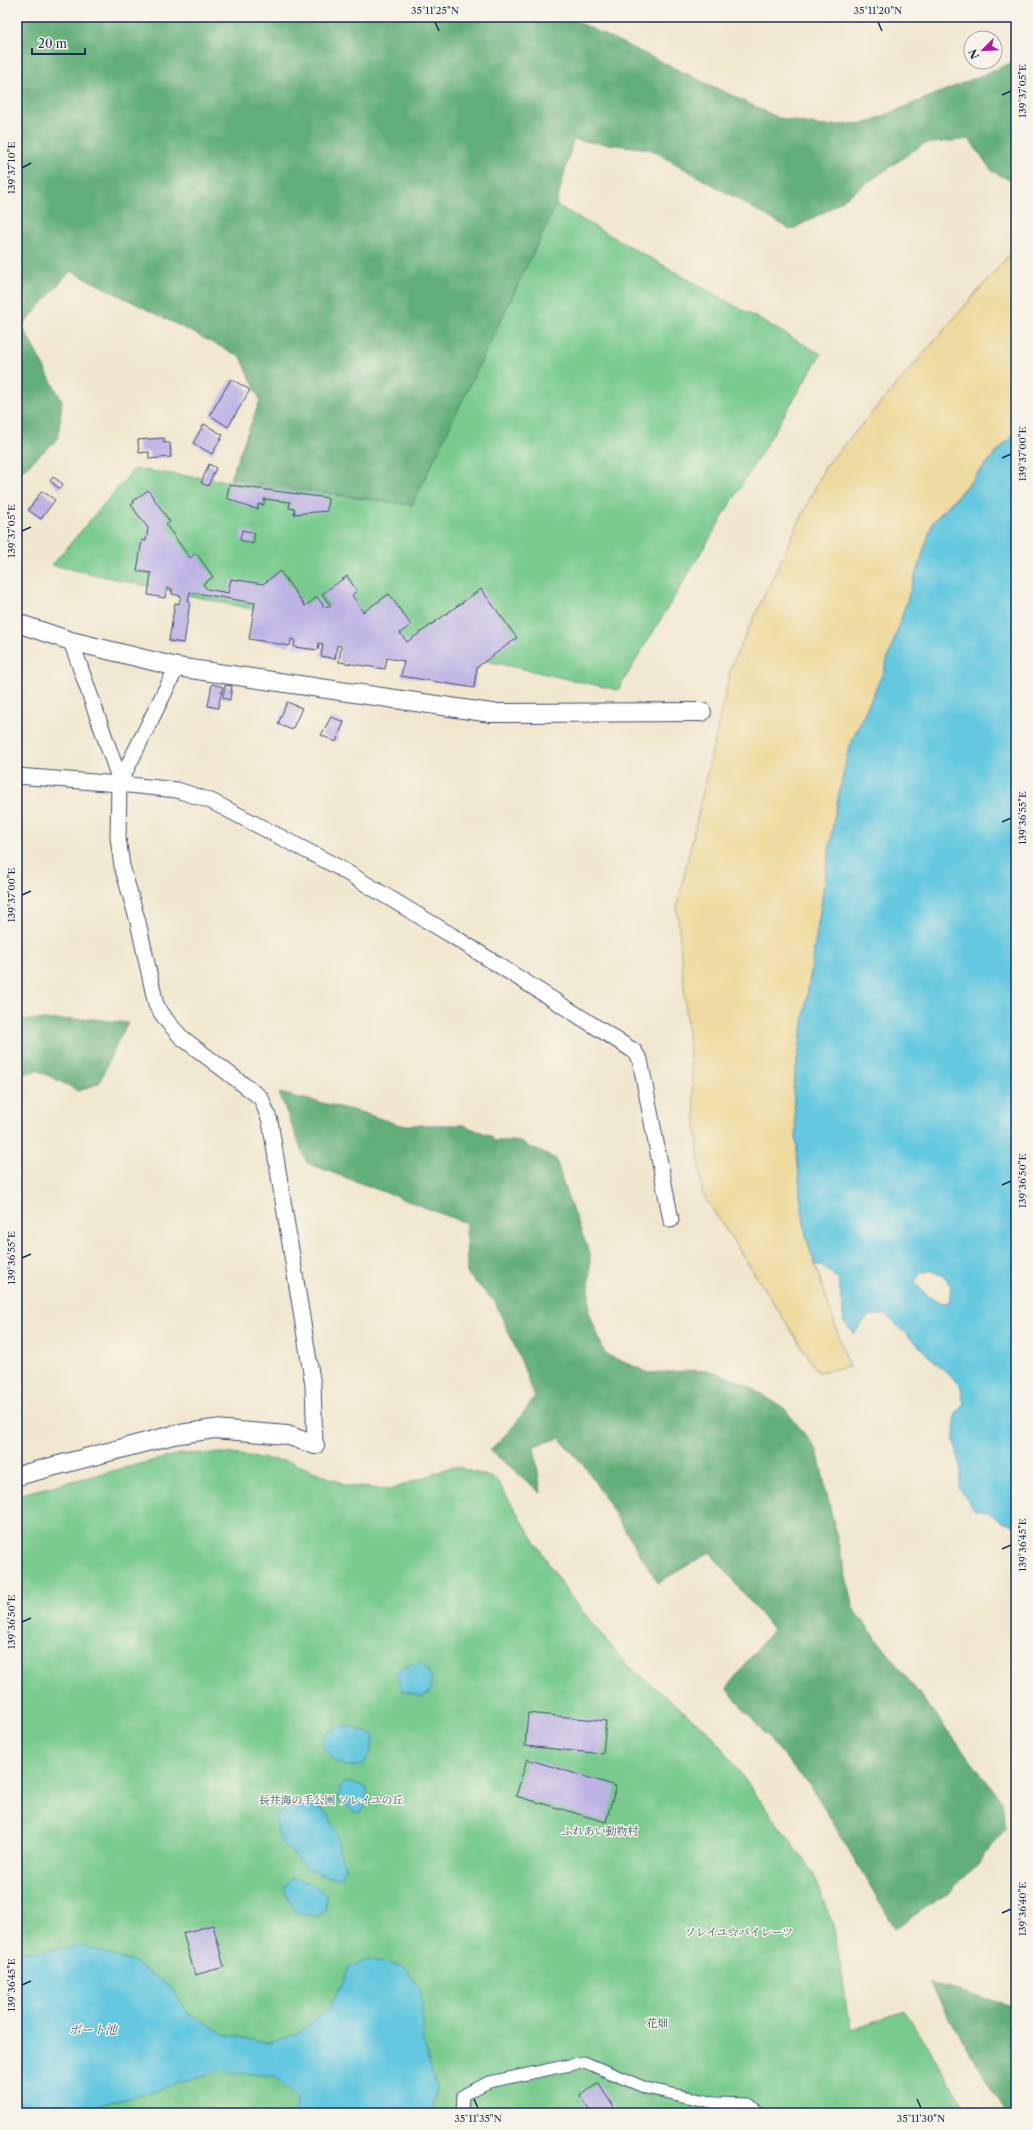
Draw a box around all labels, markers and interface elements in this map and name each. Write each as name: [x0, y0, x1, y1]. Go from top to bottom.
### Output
text: 35°11'25"N: [411, 4, 459, 17]
text: 35°11'20"N: [854, 4, 902, 17]
scale bar: [32, 30, 85, 56]
north arrow: [963, 30, 1003, 70]
text: 20 m: [38, 36, 67, 51]
text: N: [965, 46, 982, 61]
text: 139°37'05"E: [1016, 64, 1029, 118]
text: 139°37'10"E: [5, 142, 18, 194]
text: 139°37'00"E: [1016, 427, 1029, 481]
text: 139°37'05"E: [5, 504, 18, 558]
text: 139°36'55"E: [1016, 791, 1029, 845]
text: 139°37'00"E: [5, 868, 18, 922]
text: 139°36'50"E: [1016, 1154, 1029, 1208]
text: 139°36'55"E: [5, 1231, 18, 1285]
text: 139°36'45"E: [1016, 1518, 1029, 1572]
text: 139°36'50"E: [5, 1595, 18, 1649]
park label: 長井海の手公園 ソレイユの丘: [259, 1793, 403, 1807]
park label: ふれあい動物村: [562, 1824, 639, 1838]
text: 139°36'40"E: [1016, 1882, 1029, 1936]
park label: ソレイユ☆パイレーツ: [685, 1925, 793, 1939]
text: 139°36'45"E: [5, 1958, 18, 2012]
park label: 花畑: [646, 2016, 668, 2030]
water label: ボート池: [69, 2022, 119, 2037]
text: 35°11'35"N: [454, 2112, 502, 2125]
text: 35°11'30"N: [897, 2112, 945, 2125]

